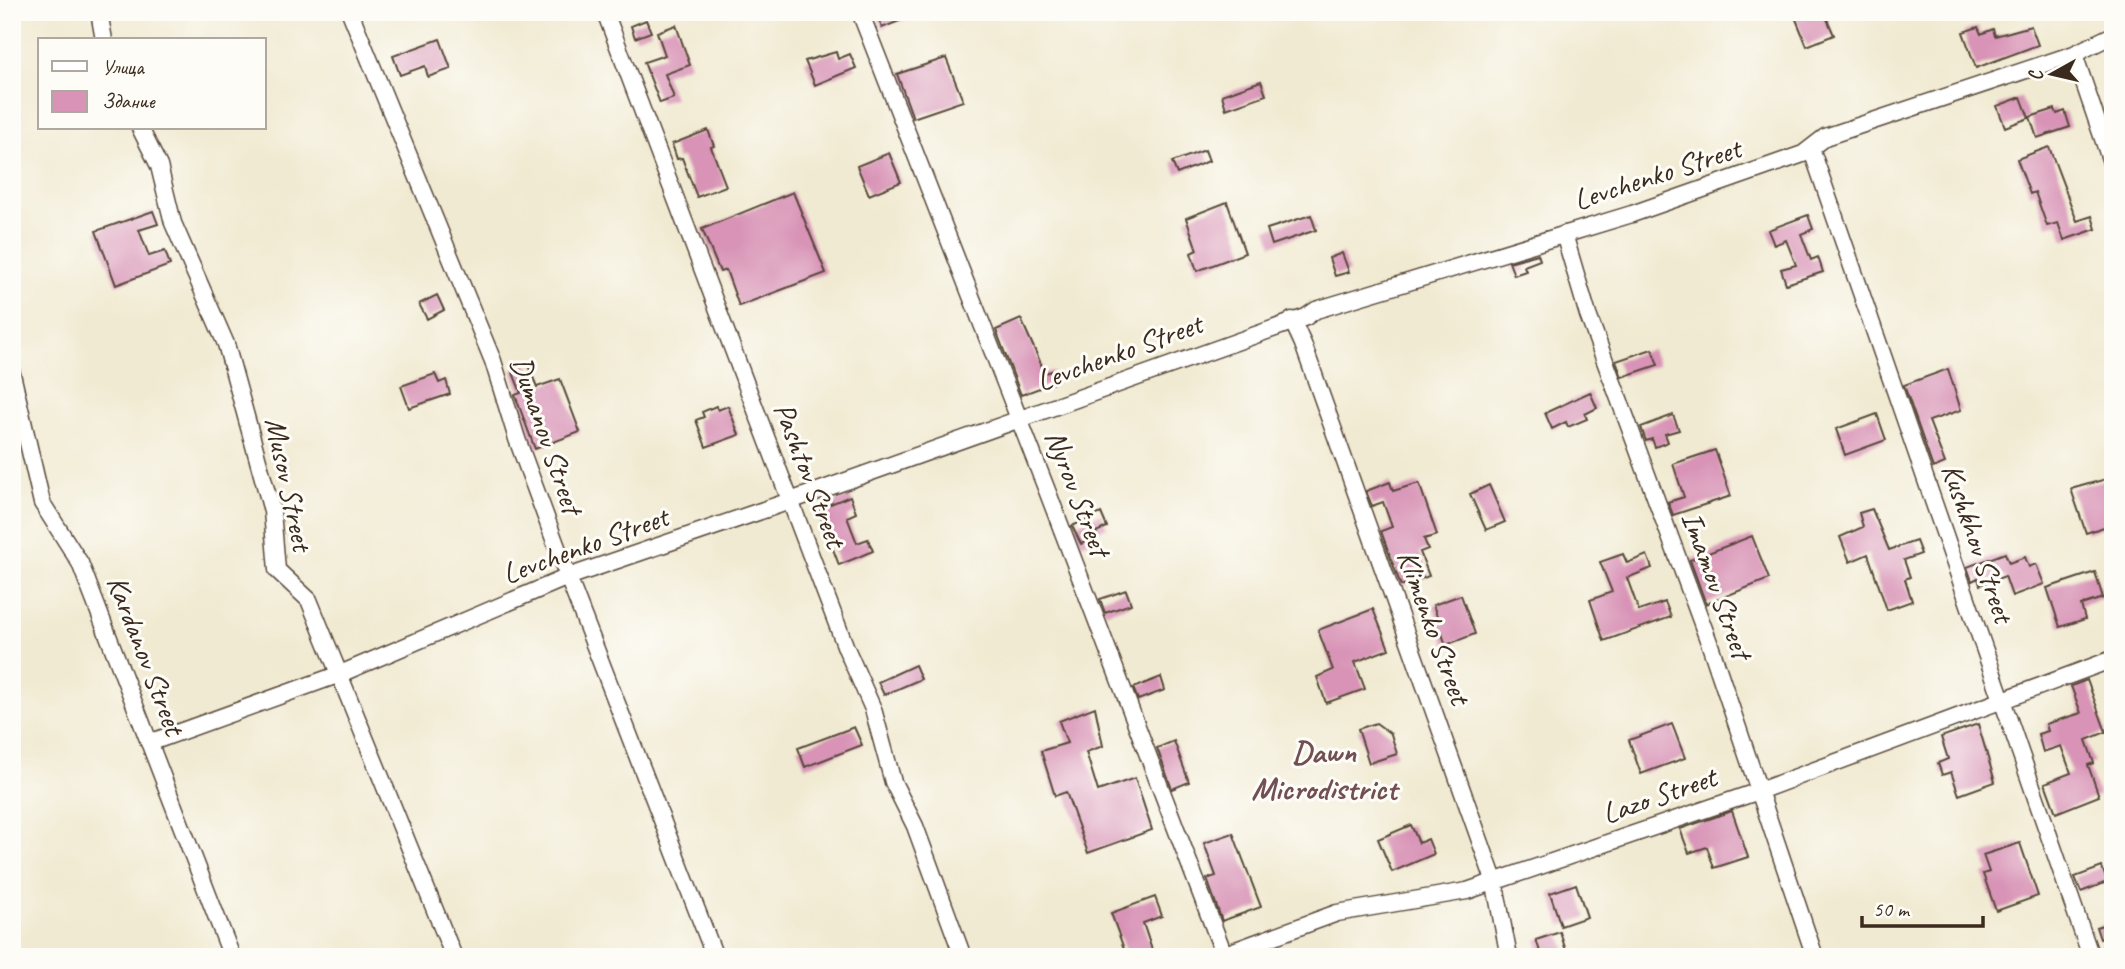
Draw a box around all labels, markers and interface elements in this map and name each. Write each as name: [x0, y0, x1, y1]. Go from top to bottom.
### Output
legend: [38, 38, 266, 130]
north arrow: [2016, 38, 2086, 108]
text: Улица: [102, 54, 145, 80]
text: С: [2023, 67, 2049, 83]
text: Здание: [102, 88, 156, 114]
street label: Levchenko Street: [1569, 128, 1748, 219]
street label: Levchenko Street: [1031, 303, 1210, 400]
street label: Dumanov Street: [502, 351, 593, 523]
street label: Pashtov Street: [765, 397, 856, 556]
street label: Musov Street: [256, 414, 322, 557]
street label: Nyrov Street: [1037, 425, 1121, 565]
street label: Kushkhov Street: [1933, 459, 2024, 630]
street label: Levchenko Street: [497, 496, 676, 593]
street label: Imamov Street: [1673, 506, 1762, 667]
street label: Klimenko Street: [1389, 545, 1480, 712]
street label: Kardanov Street: [98, 570, 195, 743]
district label: Dawn Microdistrict: [1251, 731, 1400, 809]
street label: Lazo Street: [1597, 757, 1724, 832]
scale bar: [1862, 885, 1983, 929]
text: 50 m: [1873, 896, 1911, 922]

